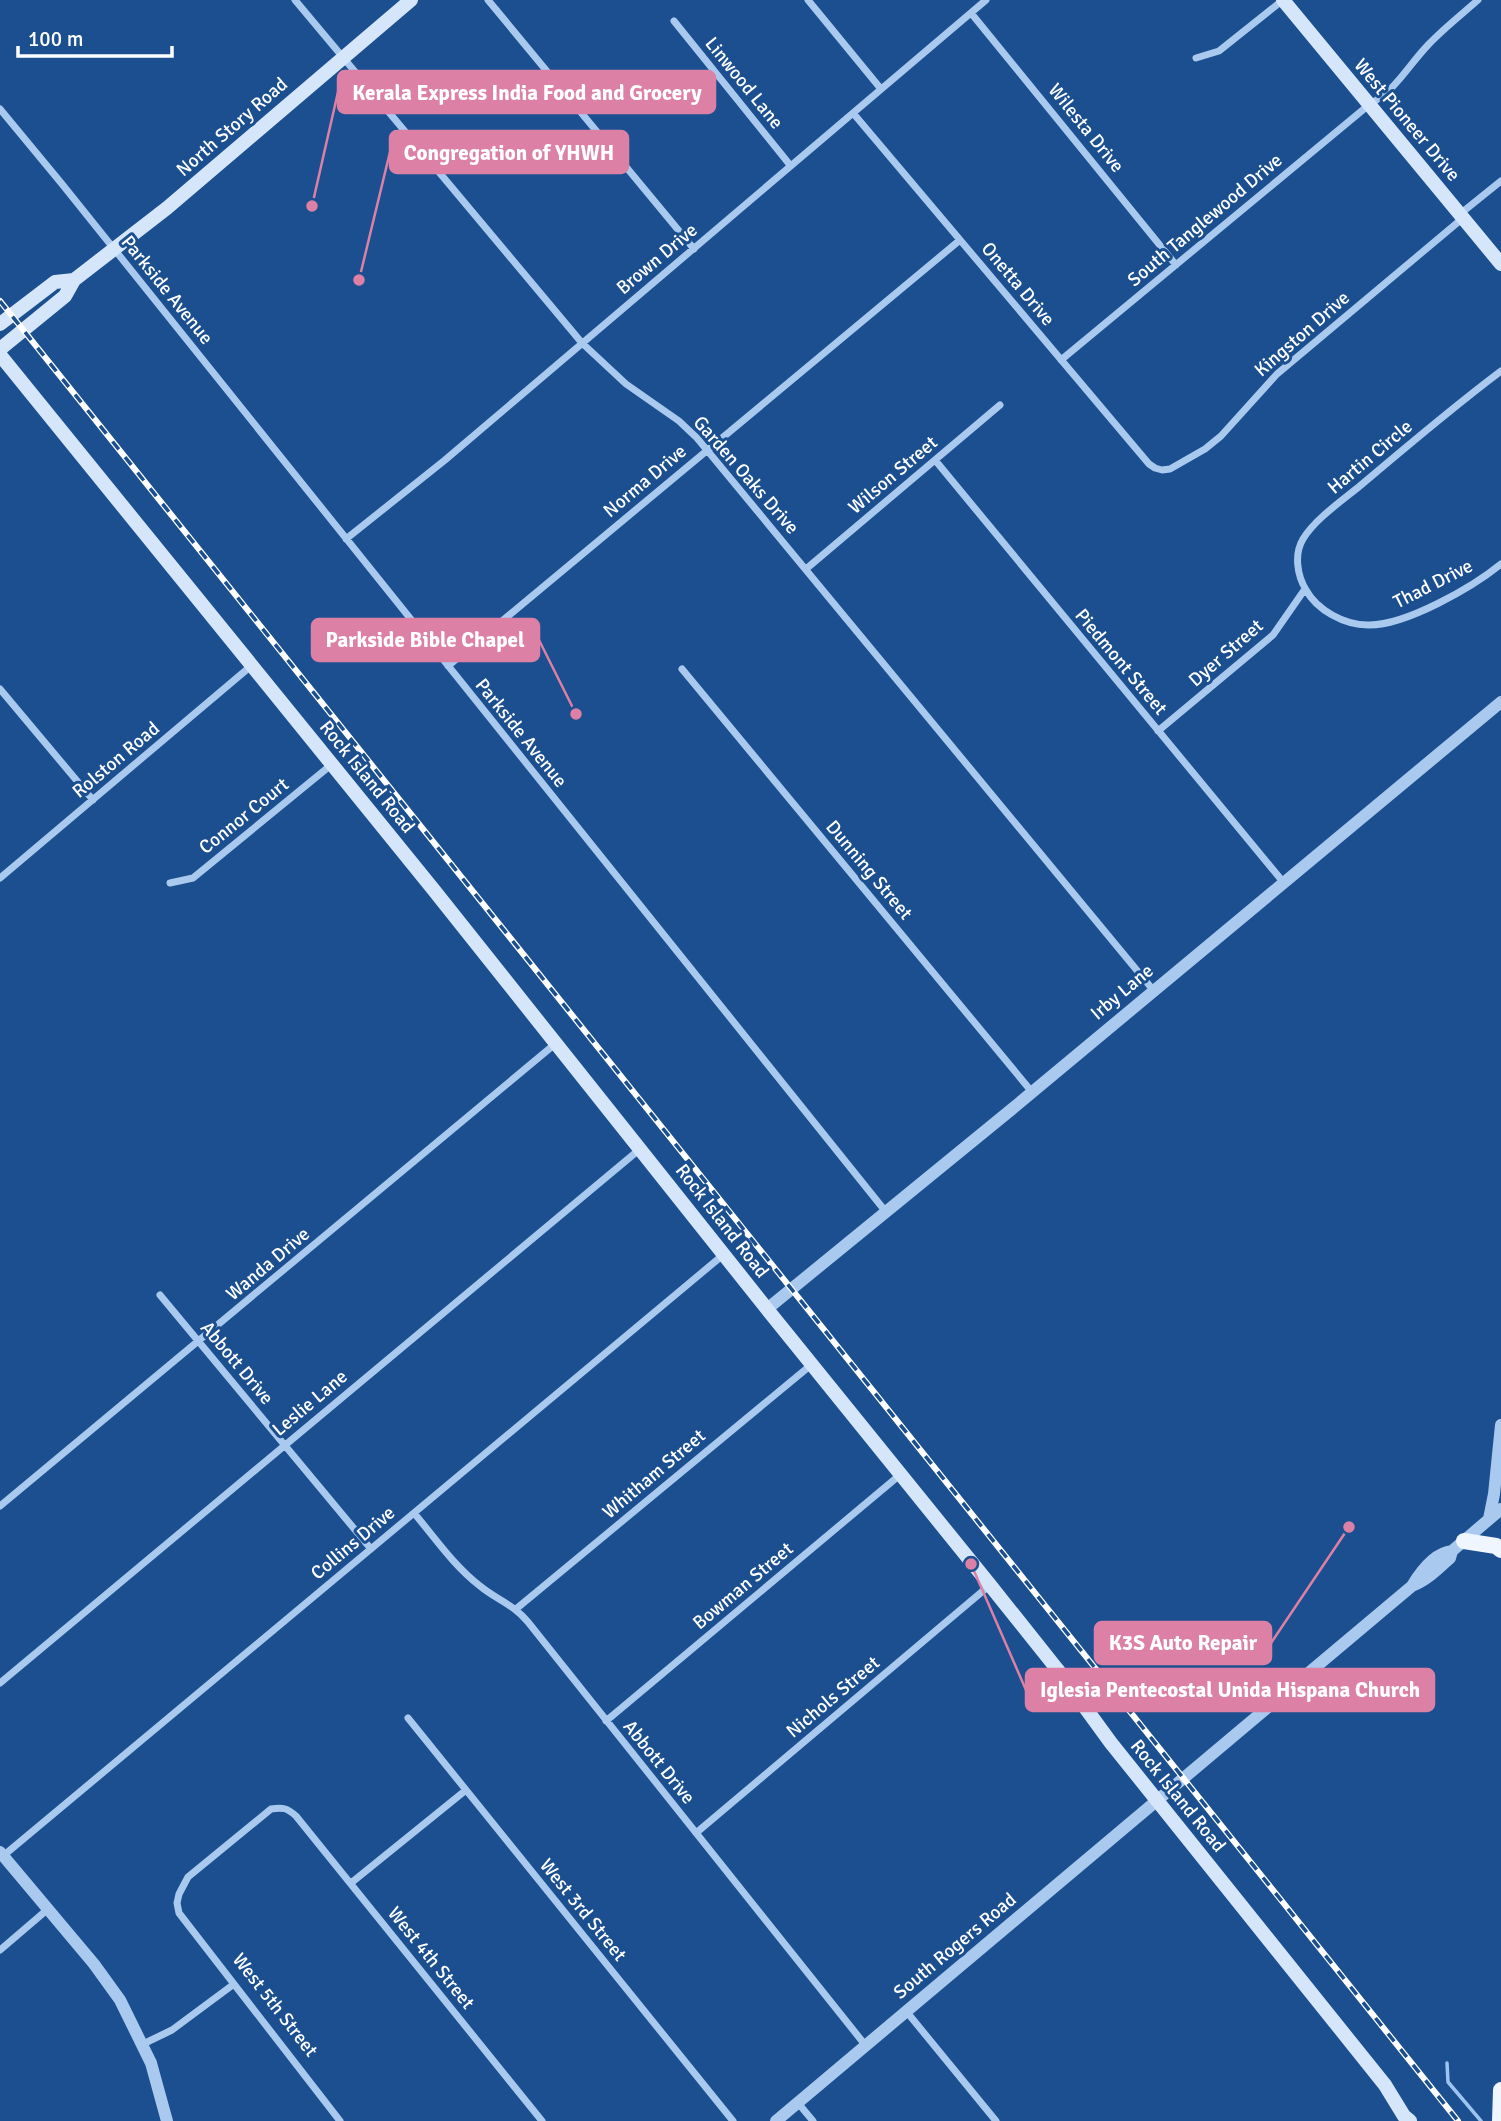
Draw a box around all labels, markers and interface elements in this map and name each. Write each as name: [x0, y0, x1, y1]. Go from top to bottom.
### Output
scale bar: [18, 14, 172, 58]
text: 100 m: [28, 26, 83, 52]
street label: Linwood Lane: [700, 32, 788, 134]
street label: West Pioneer Drive: [1349, 54, 1465, 186]
callout: Kerala Express India Food and Grocery: [338, 71, 715, 113]
street label: North Story Road: [171, 72, 293, 182]
street label: Wilesta Drive: [1043, 79, 1129, 177]
text: Kerala Express India Food and Grocery: [352, 80, 702, 106]
callout: Congregation of YHWH: [390, 131, 628, 173]
text: Congregation of YHWH: [404, 140, 614, 166]
street label: South Tanglewood Drive: [1123, 148, 1287, 292]
street label: Brown Drive: [612, 218, 702, 300]
street label: Parkside Avenue: [116, 231, 218, 349]
street label: Onetta Drive: [976, 237, 1060, 331]
street label: Kingston Drive: [1249, 286, 1355, 382]
street label: Garden Oaks Drive: [688, 411, 804, 539]
street label: Hartin Circle: [1323, 415, 1417, 499]
street label: Wilson Street: [843, 431, 943, 519]
street label: Norma Drive: [599, 439, 691, 523]
street label: Thad Drive: [1389, 554, 1477, 614]
street label: Piedmont Street: [1070, 604, 1173, 720]
street label: Dyer Street: [1184, 614, 1269, 692]
callout: Parkside Bible Chapel: [312, 619, 539, 661]
text: Parkside Bible Chapel: [325, 627, 525, 653]
street label: Parkside Avenue: [470, 674, 572, 792]
street label: Rock Island Road: [314, 716, 420, 838]
street label: Rolston Road: [67, 717, 165, 803]
street label: Connor Court: [194, 772, 294, 860]
street label: Dunning Street: [820, 815, 918, 925]
street label: Irby Lane: [1086, 959, 1158, 1025]
street label: Rock Island Road: [670, 1159, 774, 1283]
street label: Wanda Drive: [221, 1222, 315, 1306]
street label: Abbott Drive: [195, 1316, 279, 1410]
street label: Leslie Lane: [268, 1365, 352, 1441]
street label: Whitham Street: [598, 1424, 711, 1524]
street label: Collins Drive: [306, 1501, 400, 1585]
street label: Bowman Street: [688, 1537, 798, 1635]
callout: K3S Auto Repair: [1095, 1622, 1271, 1664]
text: K3S Auto Repair: [1109, 1630, 1258, 1656]
street label: Nichols Street: [781, 1651, 885, 1743]
callout: Iglesia Pentecostal Unida Hispana Church: [1026, 1669, 1434, 1711]
text: Iglesia Pentecostal Unida Hispana Church: [1040, 1677, 1420, 1703]
street label: Abbott Drive: [618, 1715, 700, 1809]
street label: Rock Island Road: [1125, 1735, 1231, 1857]
street label: West 3rd Street: [534, 1854, 632, 1966]
street label: South Rogers Road: [889, 1888, 1021, 2004]
street label: West 4th Street: [382, 1902, 480, 2014]
street label: West 5th Street: [227, 1948, 323, 2062]

